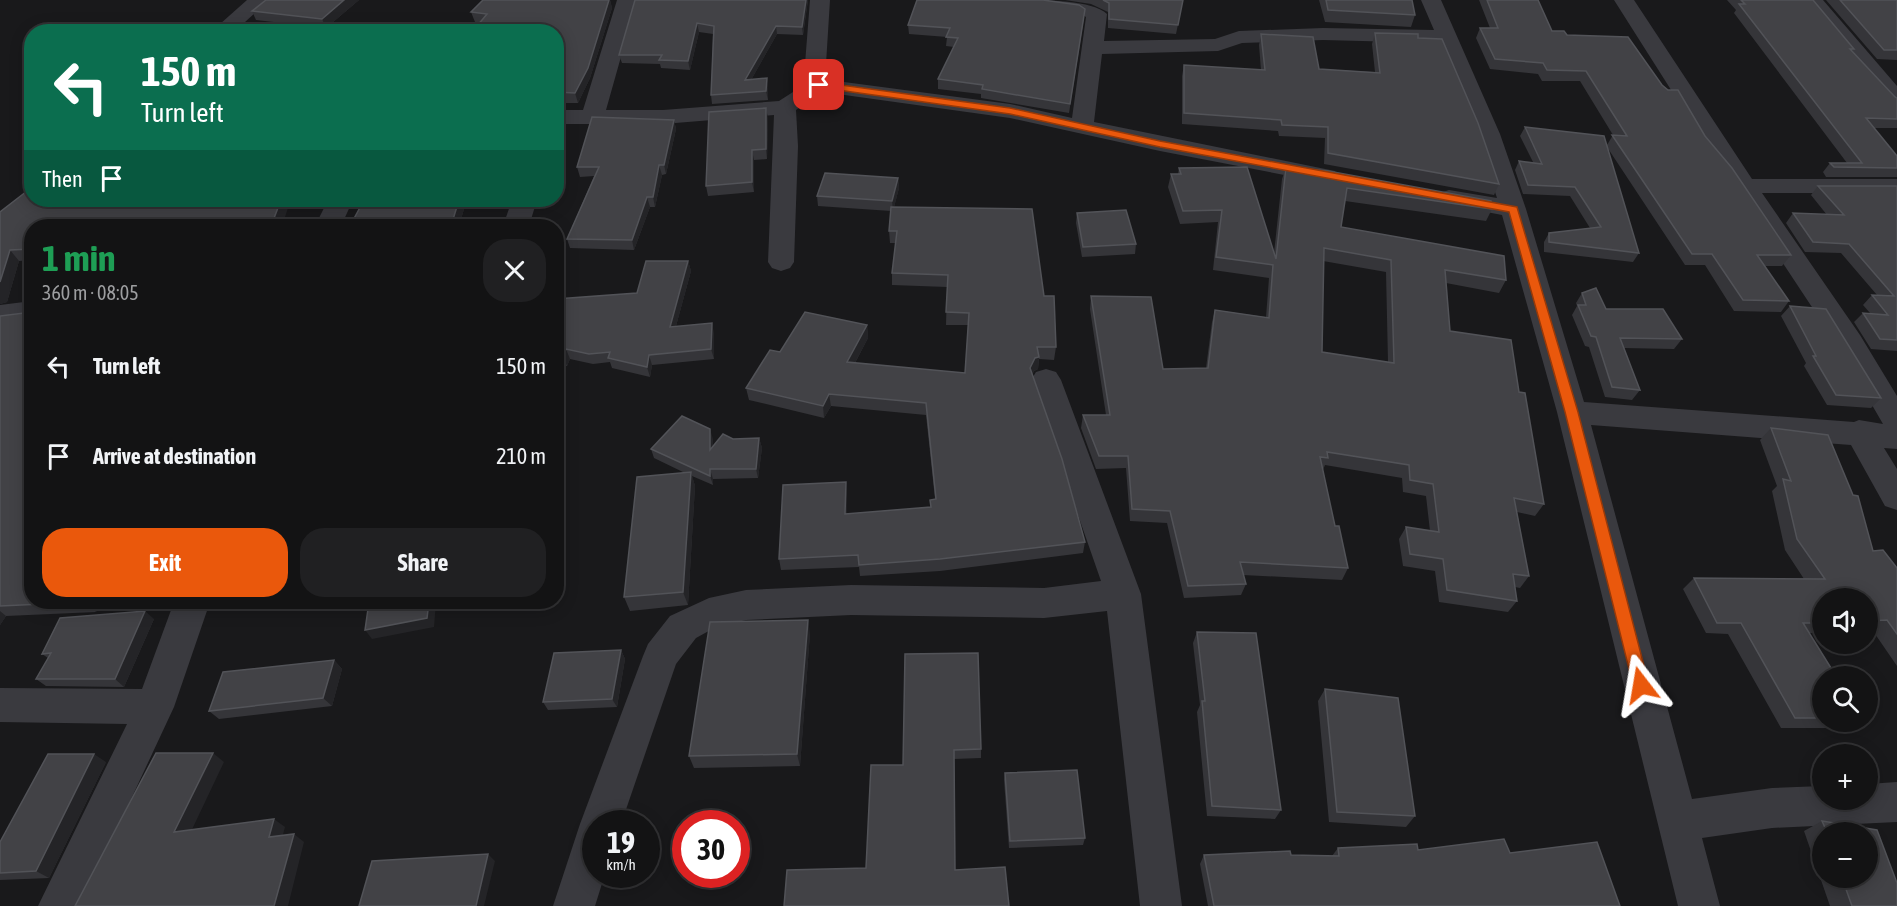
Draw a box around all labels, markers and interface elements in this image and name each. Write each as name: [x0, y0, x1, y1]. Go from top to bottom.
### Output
text: 150 m: [141, 47, 236, 95]
icon: left: [42, 48, 120, 126]
pin: [793, 59, 844, 110]
icon: arrive: [802, 68, 835, 101]
text: Turn left: [141, 97, 224, 128]
icon: arrive: [95, 162, 128, 195]
text: Then: [42, 166, 83, 192]
text: 1 min: [42, 237, 116, 279]
button: close: [483, 239, 546, 302]
text: 360 m · 08:05: [42, 281, 139, 304]
icon: left: [42, 350, 75, 383]
text: Turn left: [93, 353, 160, 379]
text: 150 m: [496, 353, 546, 379]
icon: arrive: [42, 440, 75, 473]
text: Arrive at destination: [93, 443, 256, 469]
text: 210 m: [496, 443, 546, 469]
button: Exit: [42, 528, 288, 597]
button: Share: [300, 528, 546, 597]
map controls: [1812, 588, 1878, 888]
button: sound: [1812, 588, 1878, 654]
position arrow: [1609, 653, 1673, 717]
button: search: [1812, 666, 1878, 732]
button: +: [1812, 744, 1878, 810]
speed limit sign: 30: [672, 810, 750, 888]
button: −: [1812, 822, 1878, 888]
text: 19: [607, 825, 635, 859]
text: km/h: [606, 856, 636, 873]

